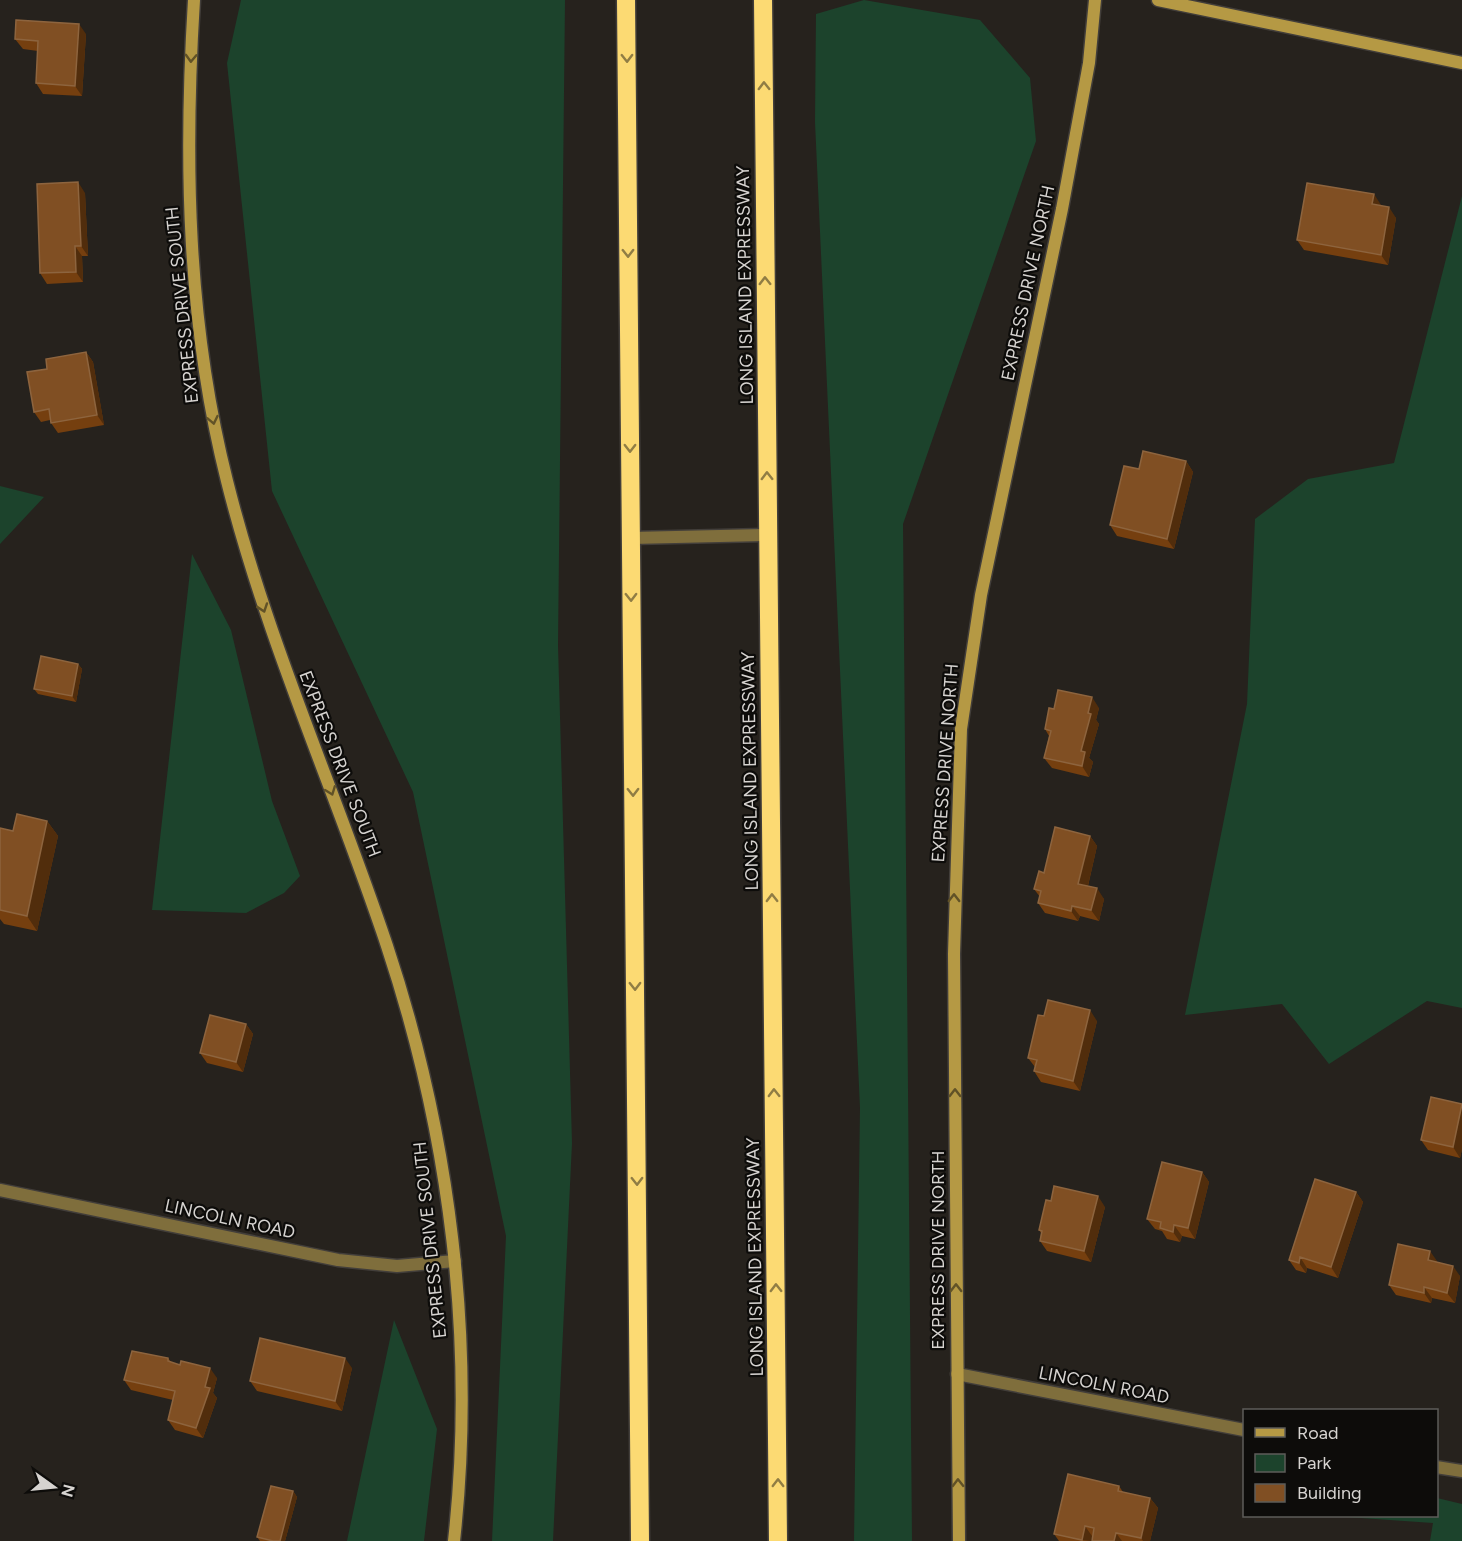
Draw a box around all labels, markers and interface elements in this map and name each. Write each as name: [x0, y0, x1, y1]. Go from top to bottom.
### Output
one-way arrow: [184, 54, 197, 63]
one-way arrow: [621, 54, 633, 63]
one-way arrow: [757, 82, 770, 91]
street label: LONG ISLAND EXPRESSWAY: [732, 165, 758, 405]
street label: EXPRESS DRIVE NORTH: [997, 183, 1059, 383]
street label: EXPRESS DRIVE SOUTH: [161, 206, 203, 404]
one-way arrow: [622, 249, 635, 258]
one-way arrow: [759, 277, 772, 286]
one-way arrow: [206, 414, 219, 424]
one-way arrow: [624, 444, 636, 453]
one-way arrow: [761, 472, 774, 481]
one-way arrow: [625, 592, 637, 601]
one-way arrow: [255, 602, 268, 613]
street label: LONG ISLAND EXPRESSWAY: [737, 651, 763, 891]
street label: EXPRESS DRIVE NORTH: [927, 663, 963, 863]
street label: EXPRESS DRIVE SOUTH: [294, 668, 386, 860]
one-way arrow: [323, 785, 336, 796]
one-way arrow: [627, 787, 639, 796]
one-way arrow: [766, 893, 778, 902]
one-way arrow: [948, 893, 960, 902]
one-way arrow: [629, 982, 641, 991]
one-way arrow: [768, 1088, 780, 1097]
one-way arrow: [949, 1088, 961, 1097]
street label: LONG ISLAND EXPRESSWAY: [742, 1137, 768, 1377]
street label: EXPRESS DRIVE SOUTH: [409, 1141, 451, 1339]
street label: EXPRESS DRIVE NORTH: [927, 1150, 949, 1350]
one-way arrow: [631, 1177, 643, 1186]
street label: LINCOLN ROAD: [163, 1194, 297, 1244]
one-way arrow: [770, 1283, 782, 1292]
one-way arrow: [950, 1283, 962, 1292]
street label: LINCOLN ROAD: [1037, 1362, 1171, 1408]
legend: [1243, 1409, 1438, 1517]
text: Road: [1297, 1422, 1338, 1444]
text: Park: [1297, 1452, 1332, 1474]
north arrow: [24, 1457, 84, 1517]
one-way arrow: [772, 1478, 784, 1487]
one-way arrow: [952, 1478, 964, 1487]
text: N: [57, 1482, 79, 1499]
text: Building: [1297, 1482, 1362, 1504]

